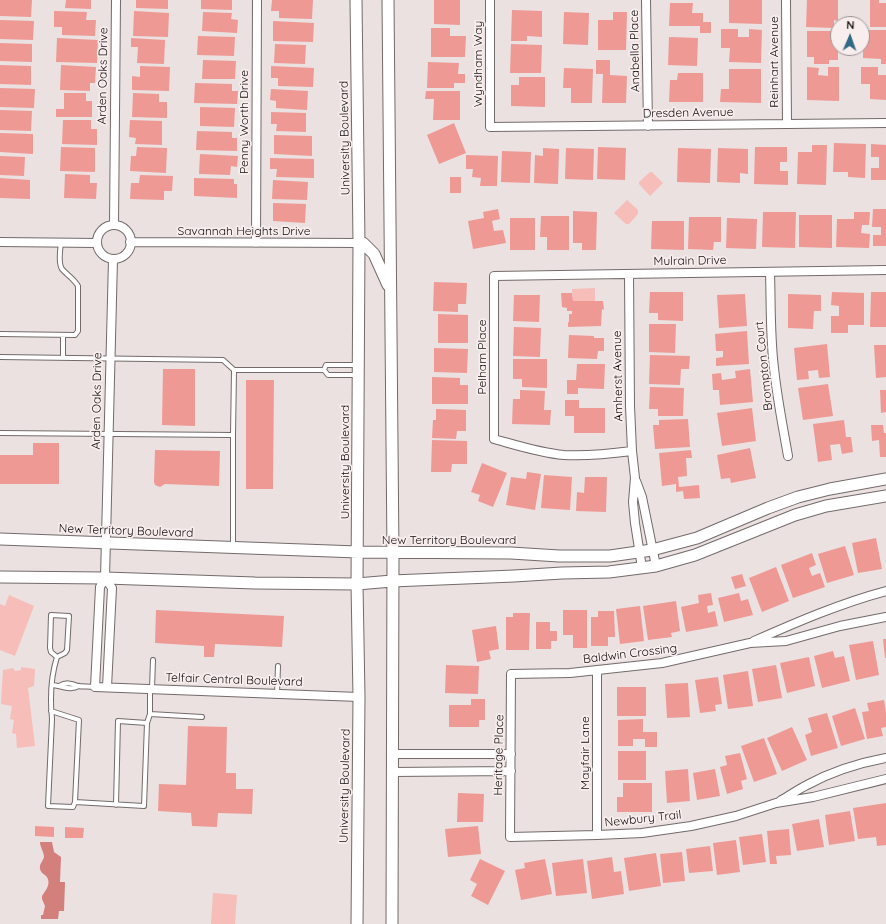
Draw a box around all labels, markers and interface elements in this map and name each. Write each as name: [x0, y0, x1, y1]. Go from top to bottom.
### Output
street label: Anabella Place: [627, 10, 643, 92]
street label: Reinhart Avenue: [767, 16, 781, 108]
north arrow: [830, 16, 870, 56]
text: N: [846, 18, 855, 32]
street label: Wyndham Way: [471, 21, 485, 107]
street label: Arden Oaks Drive: [95, 27, 111, 125]
street label: Penny Worth Drive: [237, 70, 251, 174]
street label: University Boulevard: [337, 81, 353, 195]
street label: Dresden Avenue: [643, 105, 733, 121]
street label: Savannah Heights Drive: [177, 224, 311, 238]
street label: Mulrain Drive: [653, 253, 727, 269]
street label: Pelham Place: [475, 319, 489, 395]
street label: Brompton Court: [752, 321, 776, 411]
street label: Amherst Avenue: [610, 330, 626, 422]
street label: Arden Oaks Drive: [89, 352, 105, 450]
street label: University Boulevard: [338, 405, 352, 519]
street label: New Territory Boulevard: [58, 521, 194, 541]
street label: New Territory Boulevard: [382, 533, 516, 547]
street label: Baldwin Crossing: [582, 641, 678, 667]
street label: Telfair Central Boulevard: [165, 670, 303, 690]
street label: Heritage Place: [491, 714, 507, 796]
street label: Mayfair Lane: [578, 716, 592, 790]
street label: University Boulevard: [337, 729, 353, 843]
street label: Newbury Trail: [604, 808, 682, 830]

